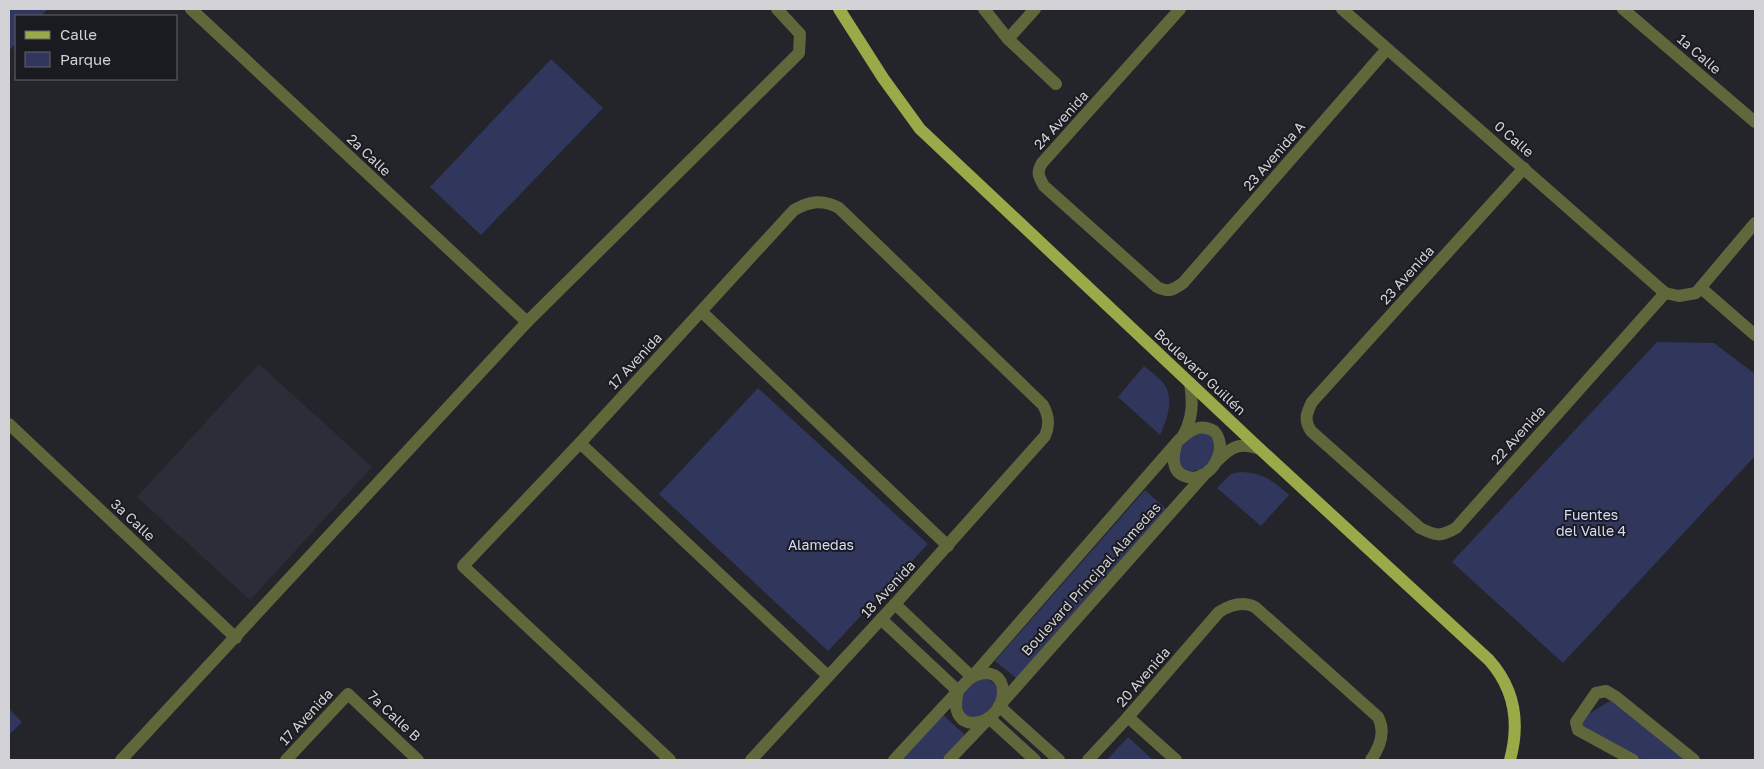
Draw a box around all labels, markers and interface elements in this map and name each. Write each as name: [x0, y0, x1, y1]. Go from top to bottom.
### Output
legend: [15, 15, 178, 80]
text: Calle: [60, 25, 97, 43]
street label: 1a Calle: [1674, 30, 1725, 77]
text: Parque: [60, 50, 111, 68]
street label: 24 Avenida: [1030, 87, 1091, 153]
street label: 23 Avenida A: [1239, 117, 1309, 194]
street label: 0 Calle: [1491, 117, 1537, 160]
street label: 2a Calle: [344, 130, 395, 179]
street label: 23 Avenida: [1376, 242, 1437, 307]
street label: Boulevard Guillén: [1151, 325, 1250, 418]
street label: 17 Avenida: [604, 329, 665, 392]
street label: 22 Avenida: [1487, 402, 1548, 467]
street label: 3a Calle: [108, 495, 159, 544]
street label: Boulevard Principal Alamedas: [1017, 499, 1164, 659]
park label: Fuentes del Valle 4: [1556, 506, 1626, 539]
park label: Alamedas: [788, 536, 854, 553]
street label: 18 Avenida: [857, 557, 918, 621]
street label: 20 Avenida: [1112, 643, 1173, 710]
street label: 17 Avenida: [275, 685, 336, 748]
street label: 7a Calle B: [364, 687, 424, 744]

